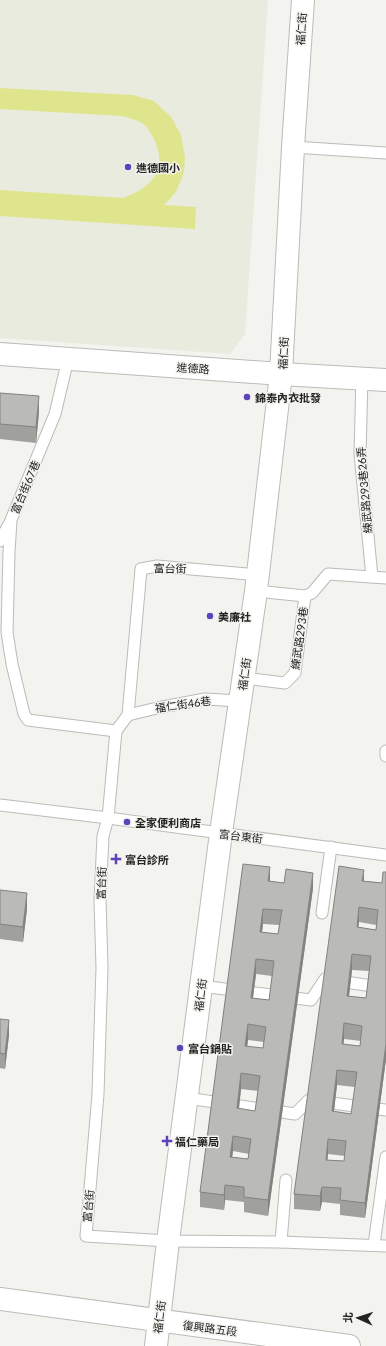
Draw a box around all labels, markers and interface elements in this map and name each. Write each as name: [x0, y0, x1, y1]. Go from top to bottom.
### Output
street label: 福仁街: [293, 12, 309, 46]
place label: 進德國小: [136, 161, 180, 174]
marker: 進德國小: [123, 162, 133, 172]
street label: 福仁街: [276, 336, 290, 370]
street label: 進德路: [176, 360, 210, 376]
place label: 錦泰內衣批發: [255, 391, 321, 404]
marker: 錦泰內衣批發: [242, 392, 252, 402]
street label: 練武路293巷26弄: [354, 446, 374, 534]
street label: 富台街67巷: [8, 458, 42, 516]
street label: 富台街: [153, 561, 187, 575]
street label: 練武路293巷: [288, 606, 310, 670]
place label: 美廉社: [218, 610, 251, 623]
marker: 美廉社: [205, 611, 215, 621]
street label: 福仁街: [235, 657, 253, 691]
street label: 福仁街46巷: [154, 694, 212, 714]
place label: 全家便利商店: [135, 816, 201, 829]
marker: 全家便利商店: [122, 817, 132, 827]
street label: 富台東街: [218, 827, 264, 845]
marker: 富台診所: [110, 853, 122, 865]
place label: 富台診所: [125, 853, 169, 866]
street label: 富台街: [94, 866, 108, 900]
street label: 福仁街: [192, 978, 208, 1012]
place label: 富台鍋貼: [188, 1042, 232, 1055]
marker: 富台鍋貼: [175, 1043, 185, 1053]
place label: 福仁藥局: [175, 1135, 219, 1148]
marker: 福仁藥局: [162, 1136, 172, 1146]
street label: 富台街: [80, 1189, 96, 1223]
north arrow: [338, 1298, 378, 1338]
street label: 福仁街: [151, 1300, 167, 1334]
text: 北: [341, 1312, 354, 1323]
street label: 復興路五段: [182, 1318, 238, 1338]

